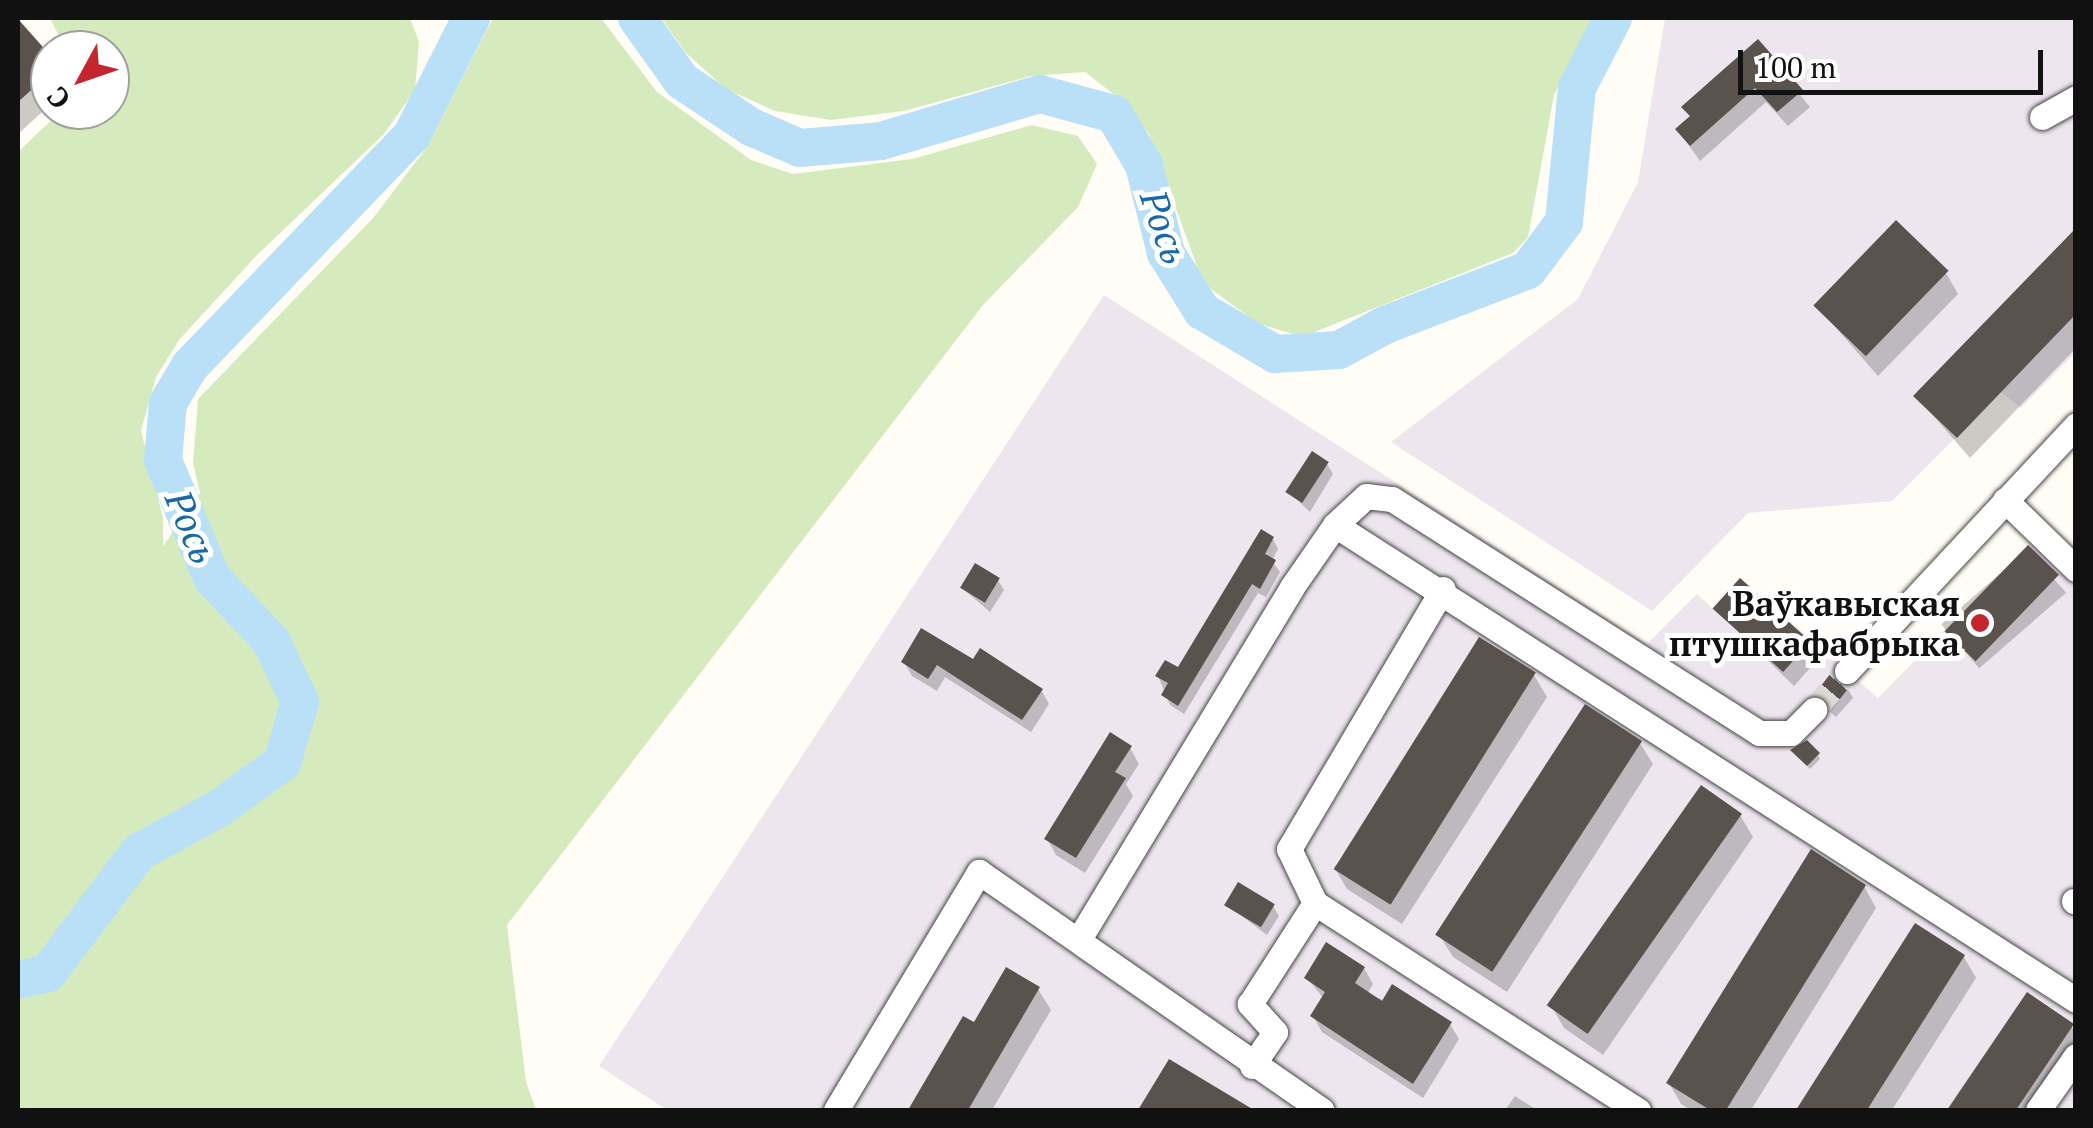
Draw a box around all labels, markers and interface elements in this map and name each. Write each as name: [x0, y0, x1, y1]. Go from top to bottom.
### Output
north arrow: [30, 30, 130, 130]
scale bar: [1743, 30, 2048, 92]
text: 100 m: [1755, 47, 1836, 87]
text: С: [38, 79, 78, 117]
water label: Рось: [1130, 184, 1198, 270]
water label: Рось: [155, 484, 227, 570]
place label: Ваўкавыская птушкафабрыка: [1669, 582, 1960, 664]
marker: Ваўкавыская птушкафабрыка: [1969, 612, 1991, 634]

